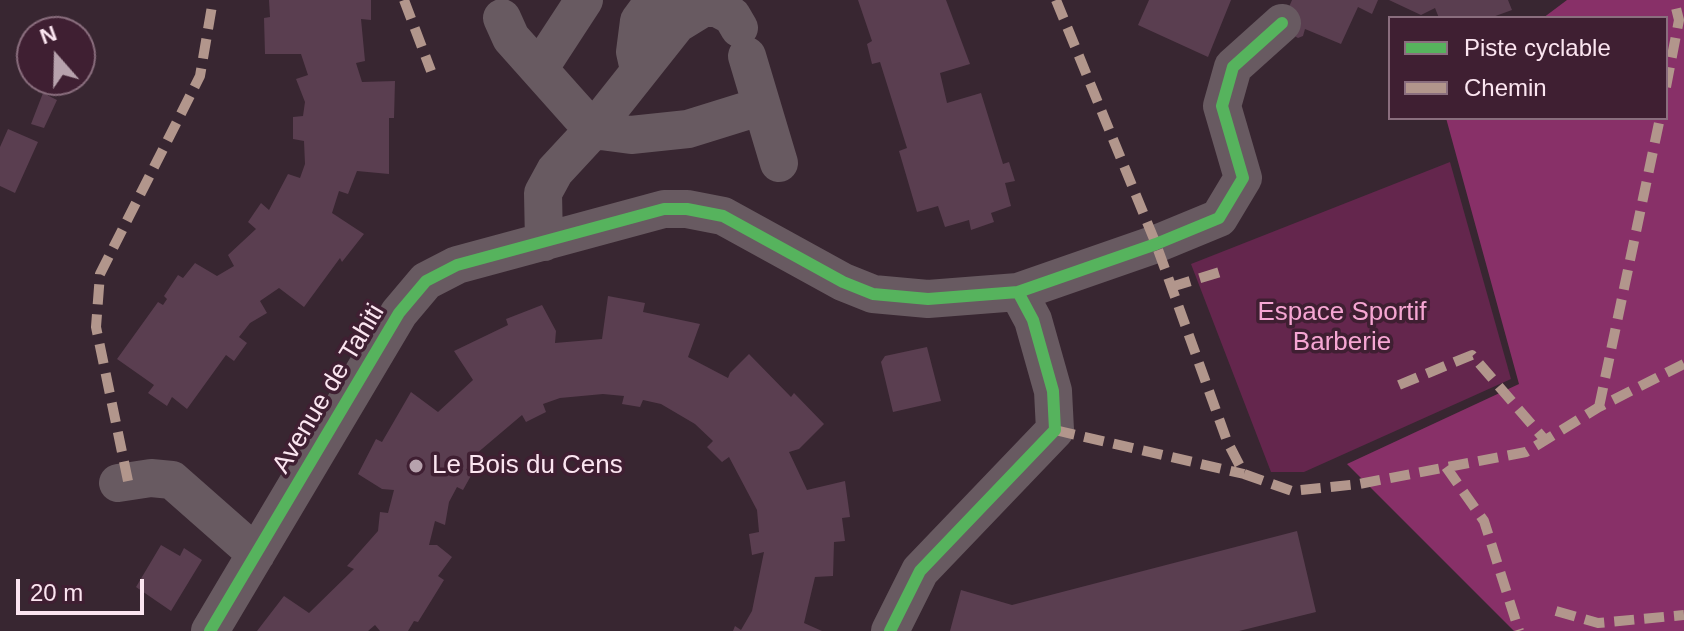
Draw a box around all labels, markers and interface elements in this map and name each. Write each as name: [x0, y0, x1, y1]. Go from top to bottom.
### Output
north arrow: [16, 16, 96, 96]
legend: [1388, 16, 1668, 120]
text: N: [37, 20, 60, 49]
text: Piste cyclable: [1464, 34, 1611, 61]
text: Chemin: [1464, 74, 1547, 101]
park label: Espace Sportif Barberie: [1257, 297, 1427, 358]
street label: Avenue de Tahiti: [266, 299, 392, 479]
place label: Le Bois du Cens: [432, 450, 623, 482]
marker: Le Bois du Cens: [407, 457, 425, 475]
scale bar: [20, 563, 148, 613]
text: 20 m: [30, 579, 83, 606]

